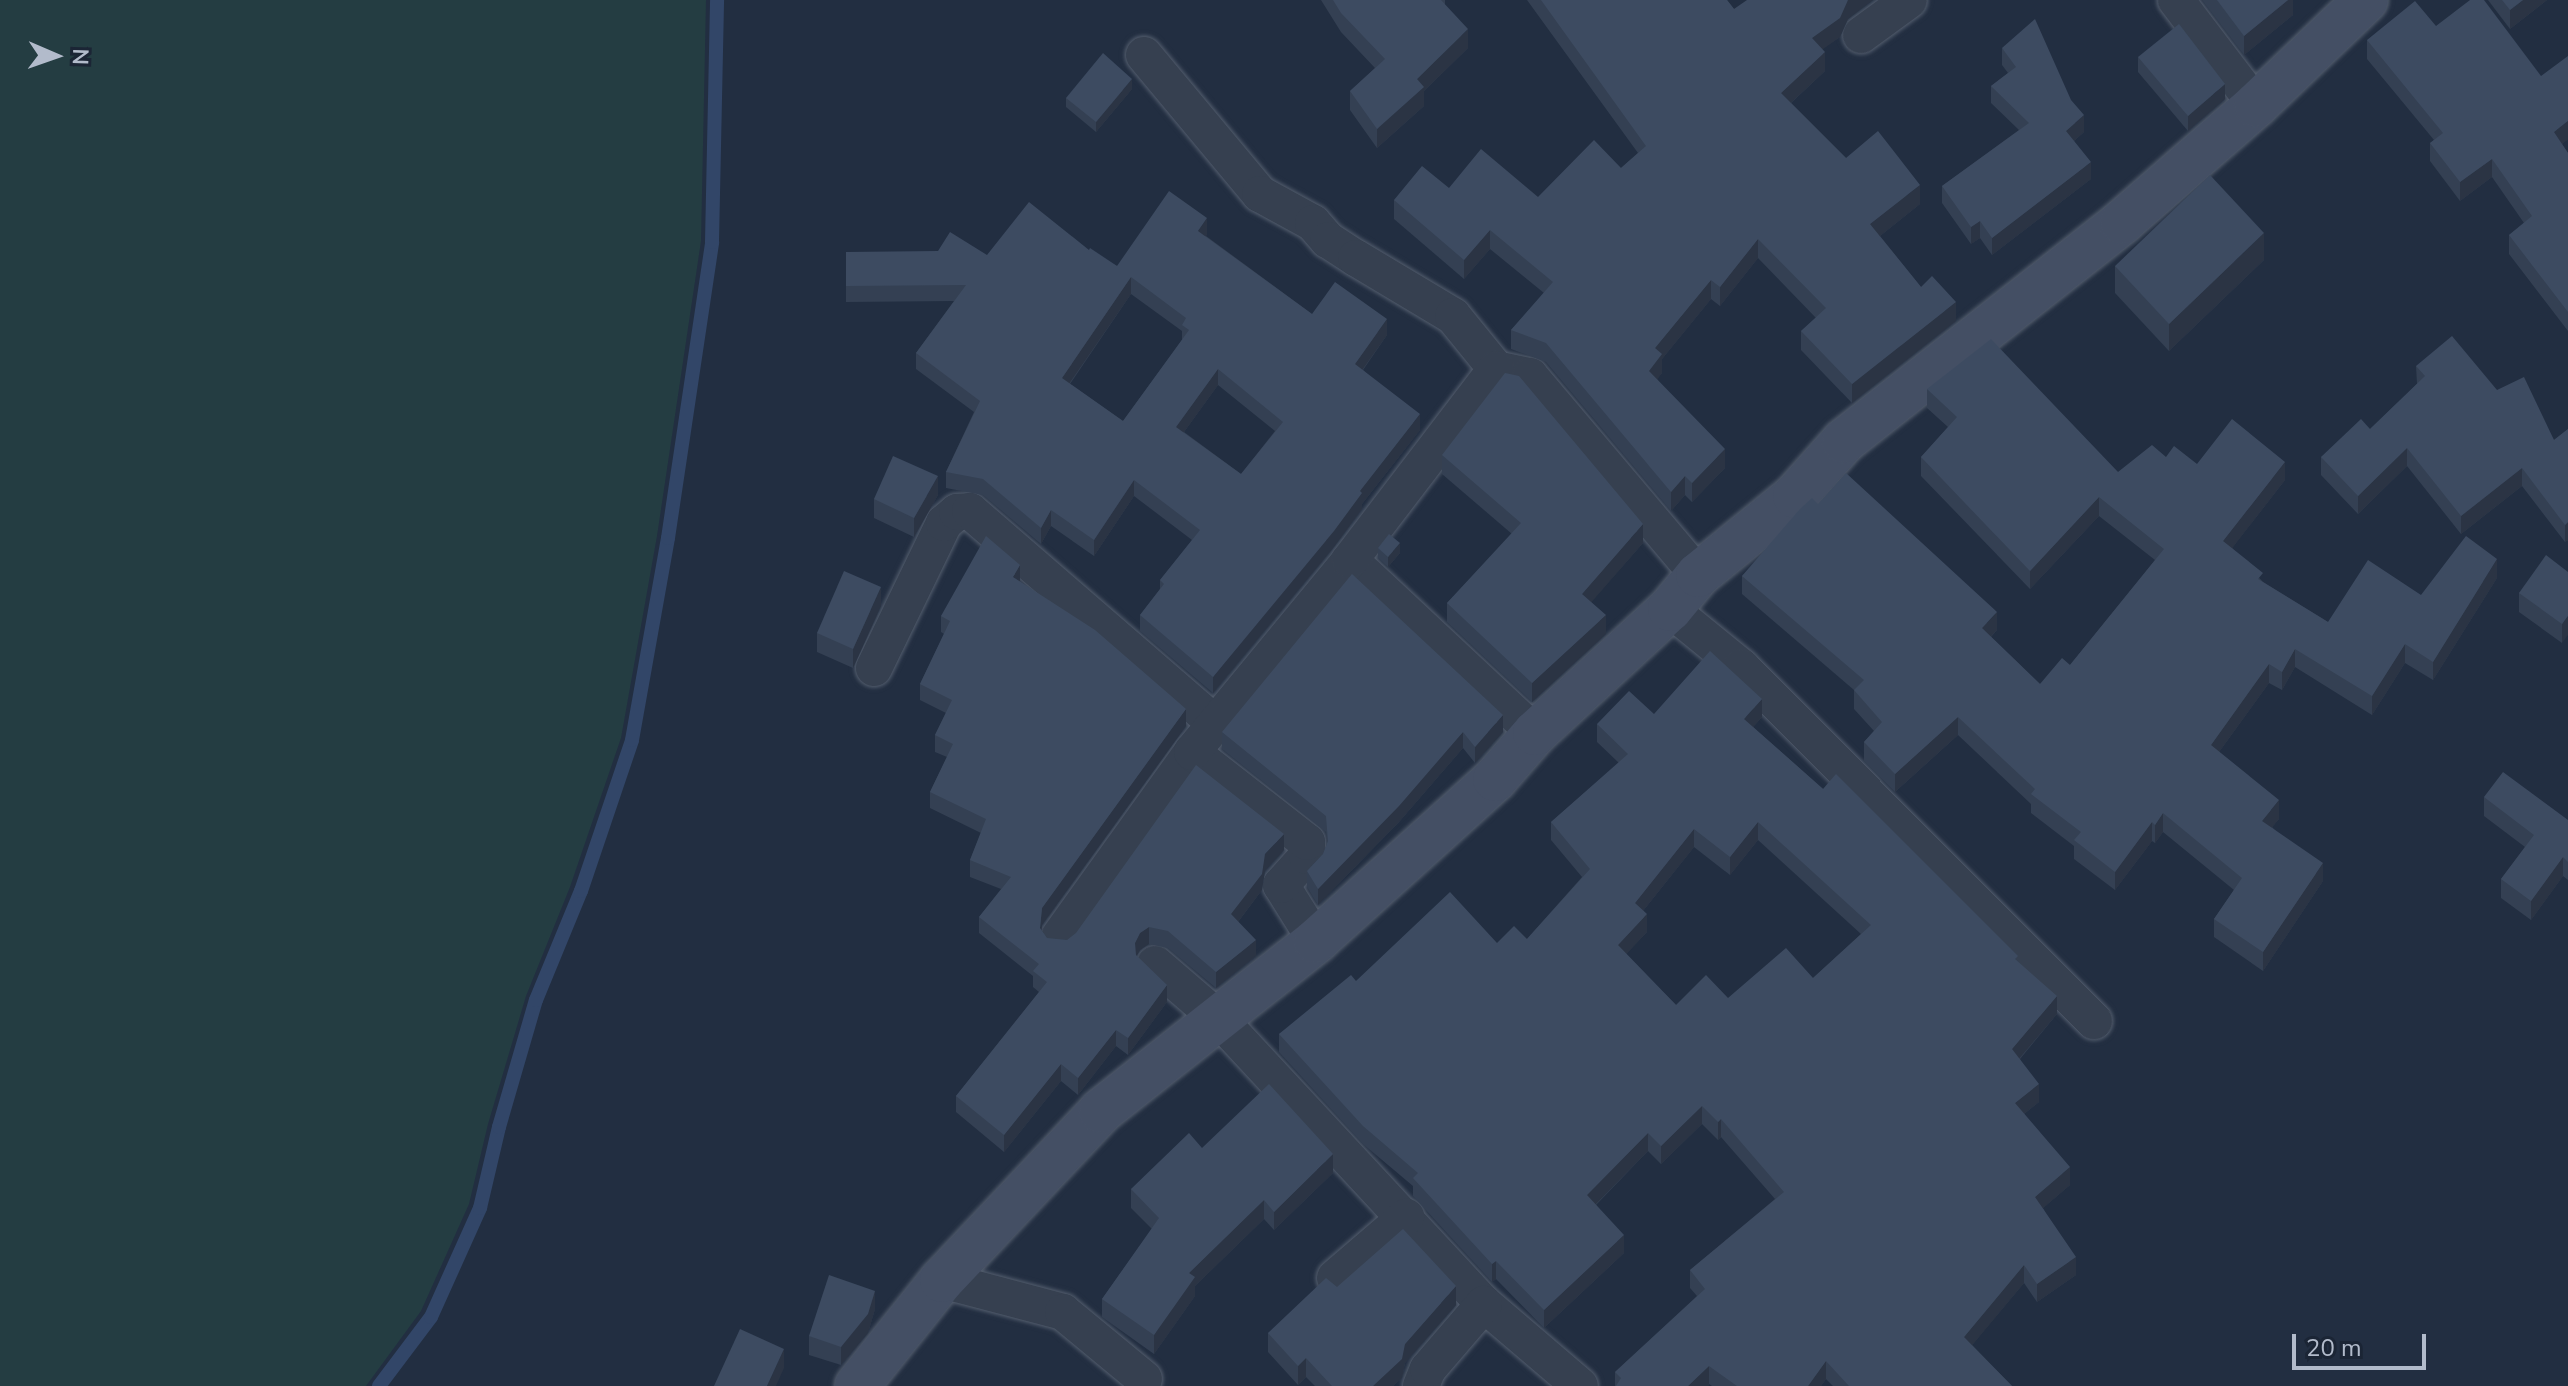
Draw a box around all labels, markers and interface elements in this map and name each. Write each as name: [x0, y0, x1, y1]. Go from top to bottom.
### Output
north arrow: [16, 16, 96, 96]
text: N: [65, 48, 95, 66]
scale bar: [2296, 1318, 2430, 1368]
text: 20 m: [2306, 1332, 2362, 1364]

